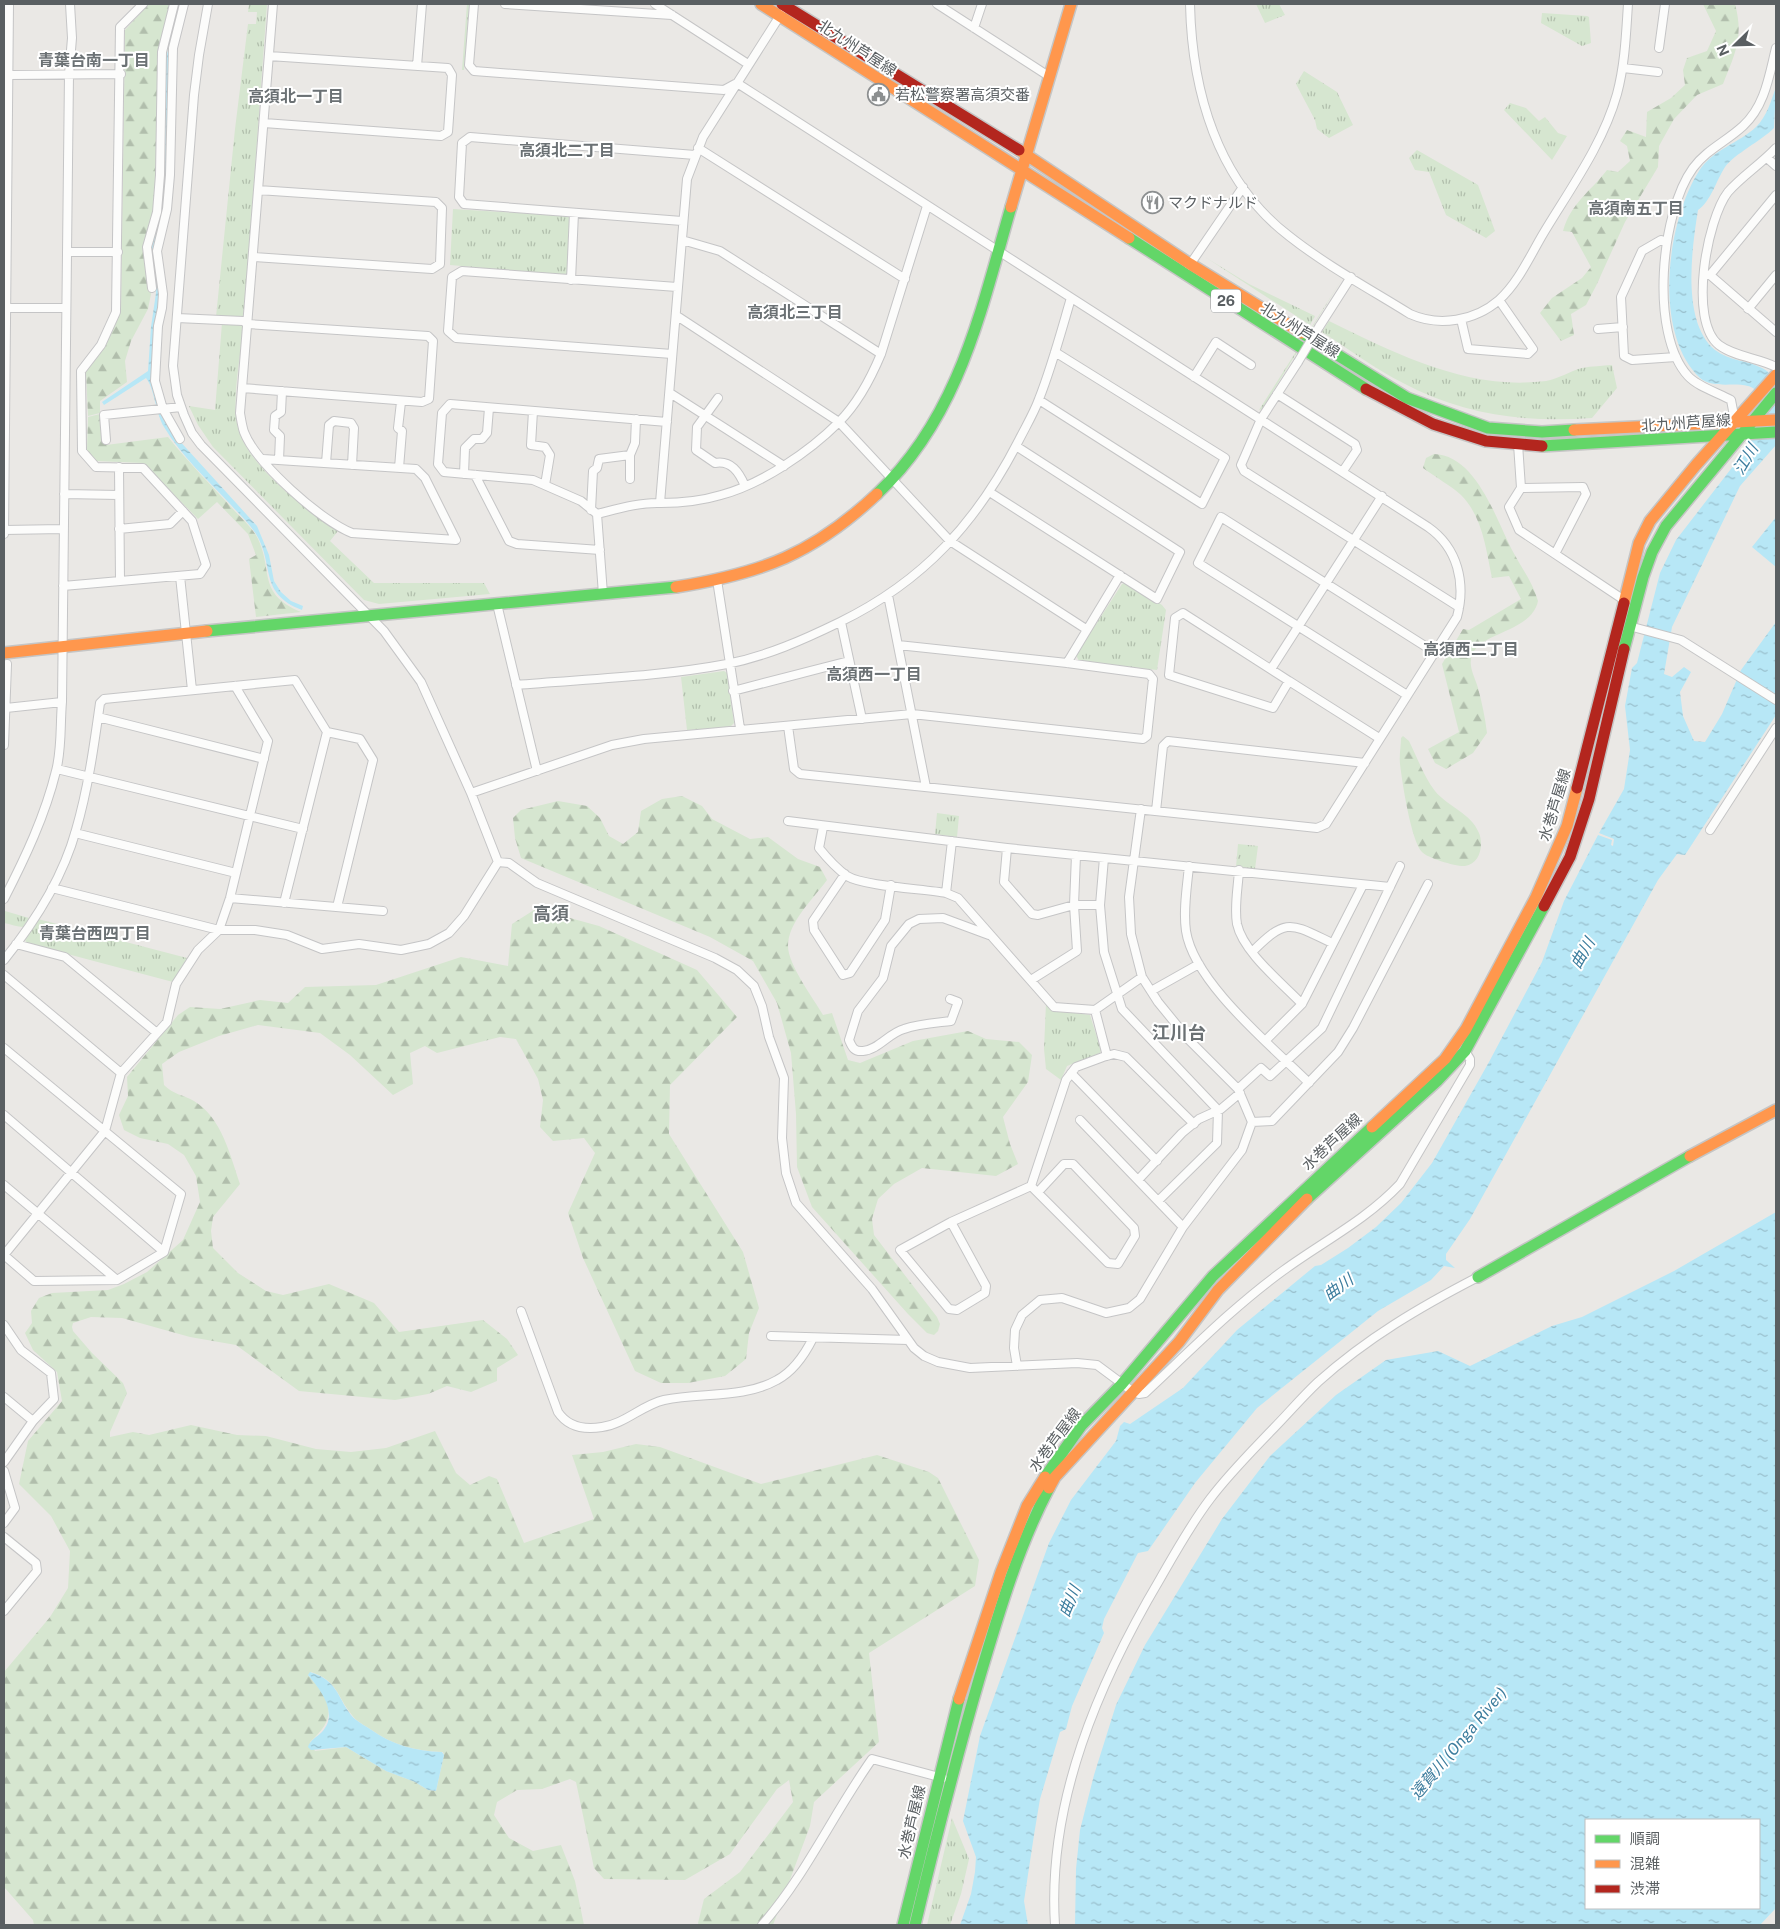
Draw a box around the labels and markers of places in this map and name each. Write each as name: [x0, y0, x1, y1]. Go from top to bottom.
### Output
public building icon: 若松警察署高須交番: [867, 83, 891, 107]
place label: 若松警察署高須交番: [895, 86, 1030, 103]
restaurant icon: マクドナルド: [1140, 191, 1164, 215]
place label: マクドナルド: [1168, 194, 1258, 211]

